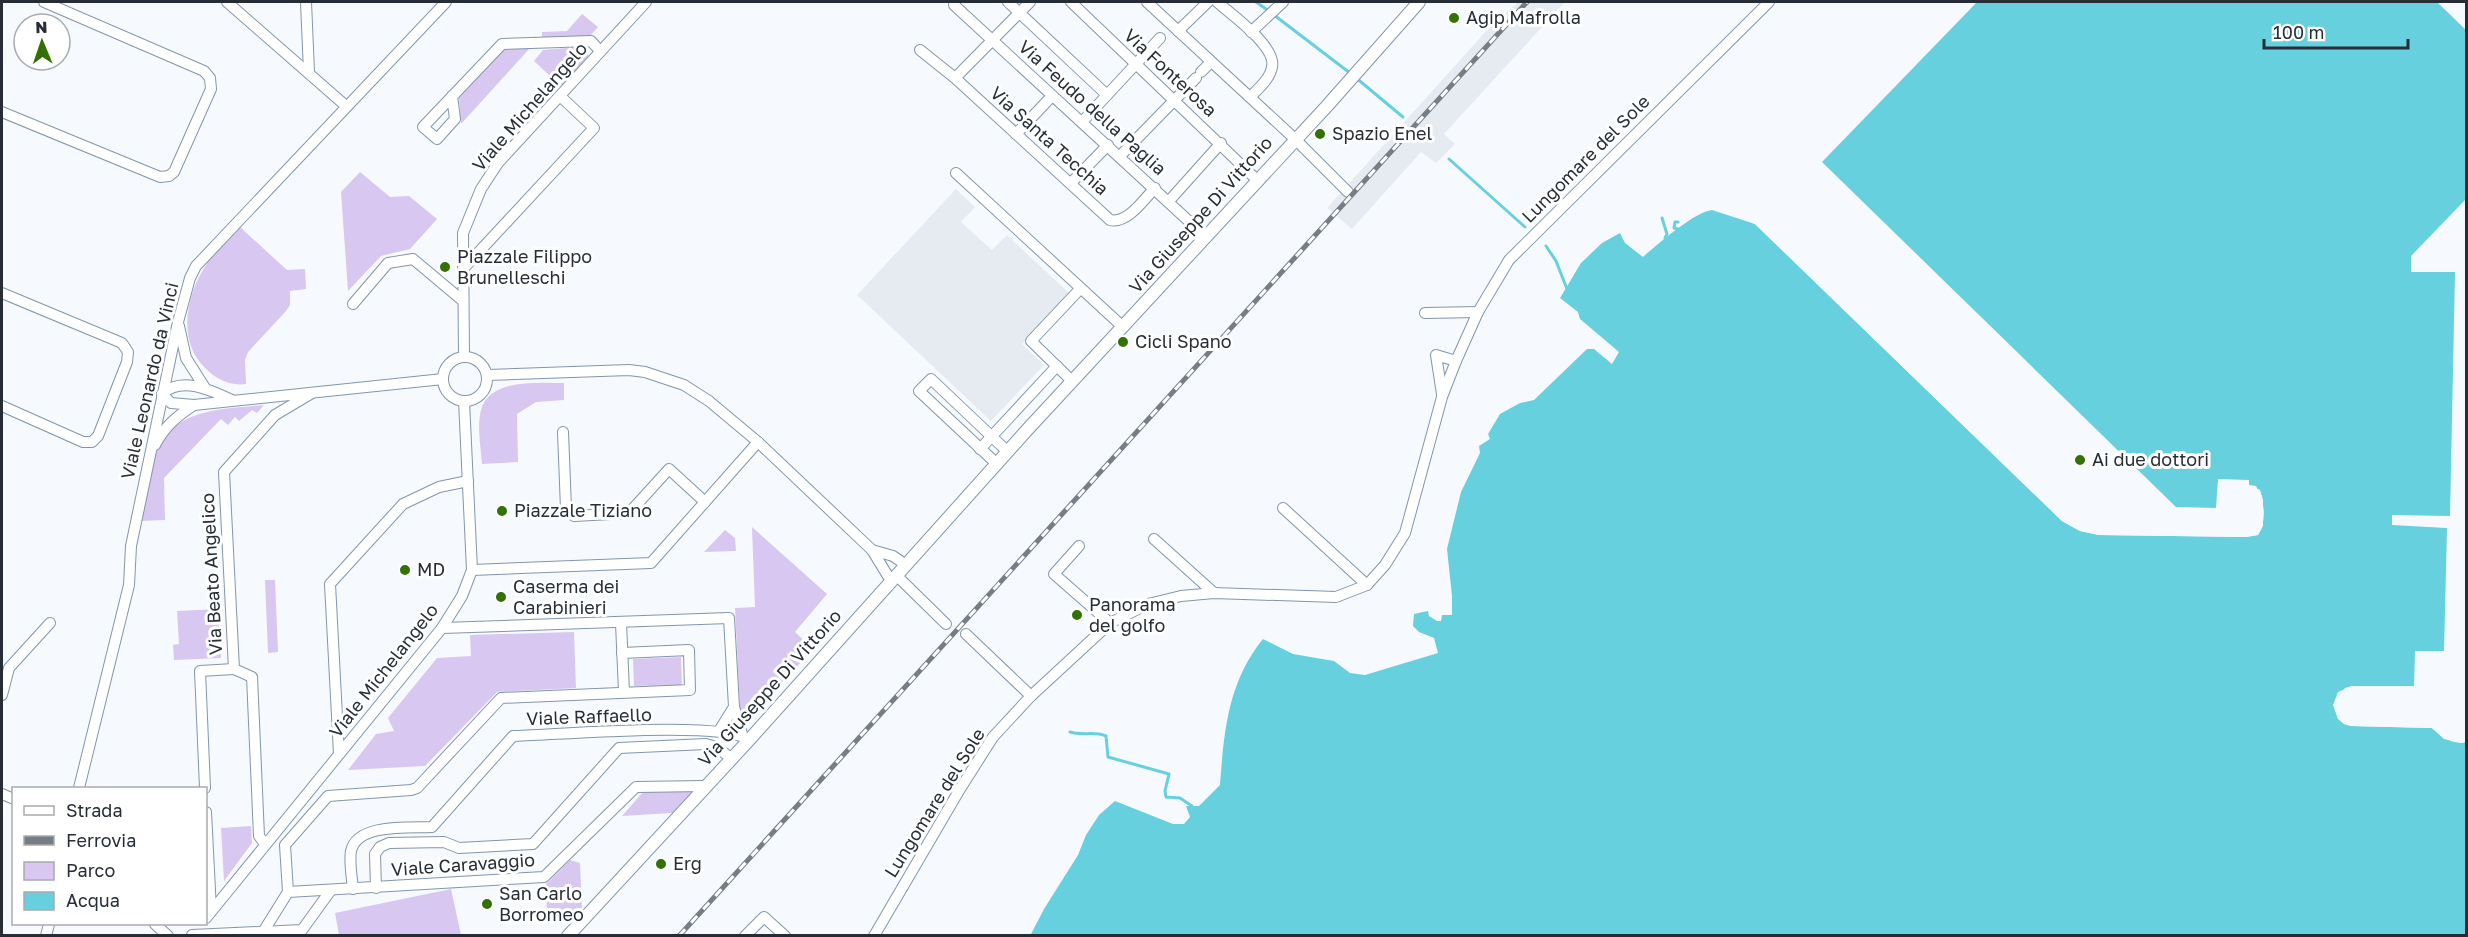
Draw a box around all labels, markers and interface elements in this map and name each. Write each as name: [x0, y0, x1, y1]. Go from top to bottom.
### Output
place label: Agip Mafrolla: [1466, 6, 1581, 28]
marker: Agip Mafrolla: [1447, 11, 1461, 25]
north arrow: [12, 12, 72, 72]
scale bar: [2264, 12, 2408, 50]
text: N: [35, 17, 48, 37]
text: 100 m: [2273, 21, 2324, 43]
street label: Via Fonterosa: [1120, 24, 1222, 121]
street label: Via Feudo della Paglia: [1014, 35, 1171, 179]
street label: Viale Michelangelo: [467, 37, 591, 175]
street label: Via Santa Tecchia: [986, 81, 1113, 199]
street label: Lungomare del Sole: [1517, 90, 1654, 227]
place label: Spazio Enel: [1332, 122, 1433, 144]
marker: Spazio Enel: [1313, 127, 1327, 141]
street label: Via Giuseppe Di Vittorio: [1124, 131, 1277, 297]
place label: Piazzale Filippo Brunelleschi: [457, 245, 592, 288]
marker: Piazzale Filippo Brunelleschi: [438, 260, 452, 274]
street label: Viale Leonardo da Vinci: [116, 280, 182, 482]
place label: Cicli Spano: [1135, 330, 1232, 352]
marker: Cicli Spano: [1116, 335, 1130, 349]
place label: Ai due dottori: [2092, 448, 2209, 470]
marker: Ai due dottori: [2073, 453, 2087, 467]
street label: Via Beato Angelico: [196, 492, 226, 656]
place label: Piazzale Tiziano: [514, 499, 652, 521]
marker: Piazzale Tiziano: [495, 504, 509, 518]
place label: MD: [417, 558, 445, 580]
marker: MD: [398, 563, 412, 577]
place label: Caserma dei Carabinieri: [513, 575, 619, 618]
marker: Caserma dei Carabinieri: [494, 590, 508, 604]
place label: Panorama del golfo: [1089, 593, 1176, 636]
street label: Viale Michelangelo: [324, 599, 442, 742]
street label: Via Giuseppe Di Vittorio: [693, 604, 846, 770]
marker: Panorama del golfo: [1070, 608, 1084, 622]
street label: Viale Raffaello: [526, 703, 652, 729]
street label: Lungomare del Sole: [879, 724, 989, 881]
legend: [12, 787, 207, 925]
text: Strada: [66, 799, 123, 821]
text: Ferrovia: [66, 829, 136, 851]
street label: Viale Caravaggio: [390, 848, 536, 880]
place label: Erg: [673, 852, 702, 874]
marker: Erg: [654, 857, 668, 871]
text: Parco: [66, 859, 115, 881]
place label: San Carlo Borromeo: [499, 882, 584, 925]
text: Acqua: [66, 889, 120, 911]
marker: San Carlo Borromeo: [480, 897, 494, 911]

